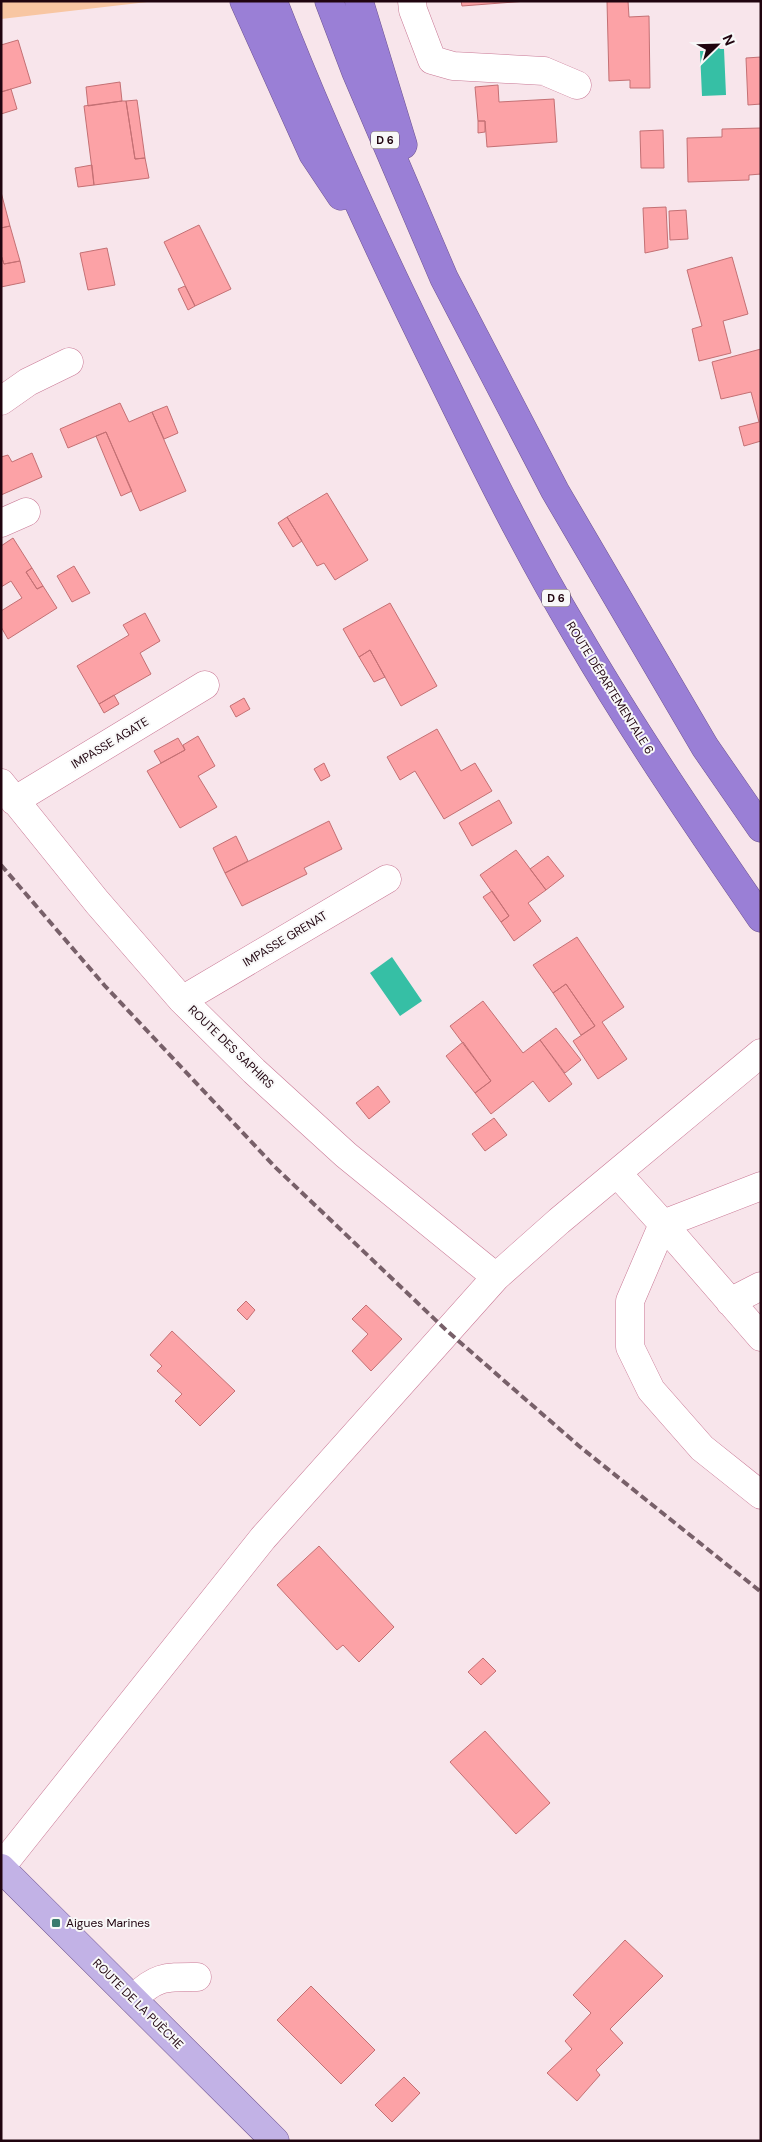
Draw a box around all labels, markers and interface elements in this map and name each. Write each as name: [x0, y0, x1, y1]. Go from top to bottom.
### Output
north arrow: [692, 20, 742, 70]
text: N: [719, 32, 739, 48]
road number: D 6: [371, 132, 399, 148]
road number: D 6: [542, 590, 570, 606]
street label: ROUTE DÉPARTEMENTALE 6: [563, 619, 657, 757]
street label: IMPASSE AGATE: [68, 713, 152, 772]
street label: IMPASSE GRENAT: [240, 907, 330, 971]
street label: ROUTE DES SAPHIRS: [185, 1002, 277, 1092]
place label: Aigues Marines: [66, 1915, 150, 1931]
marker: Aigues Marines: [50, 1917, 62, 1929]
street label: ROUTE DE LA PUÈCHE: [89, 1955, 187, 2053]

